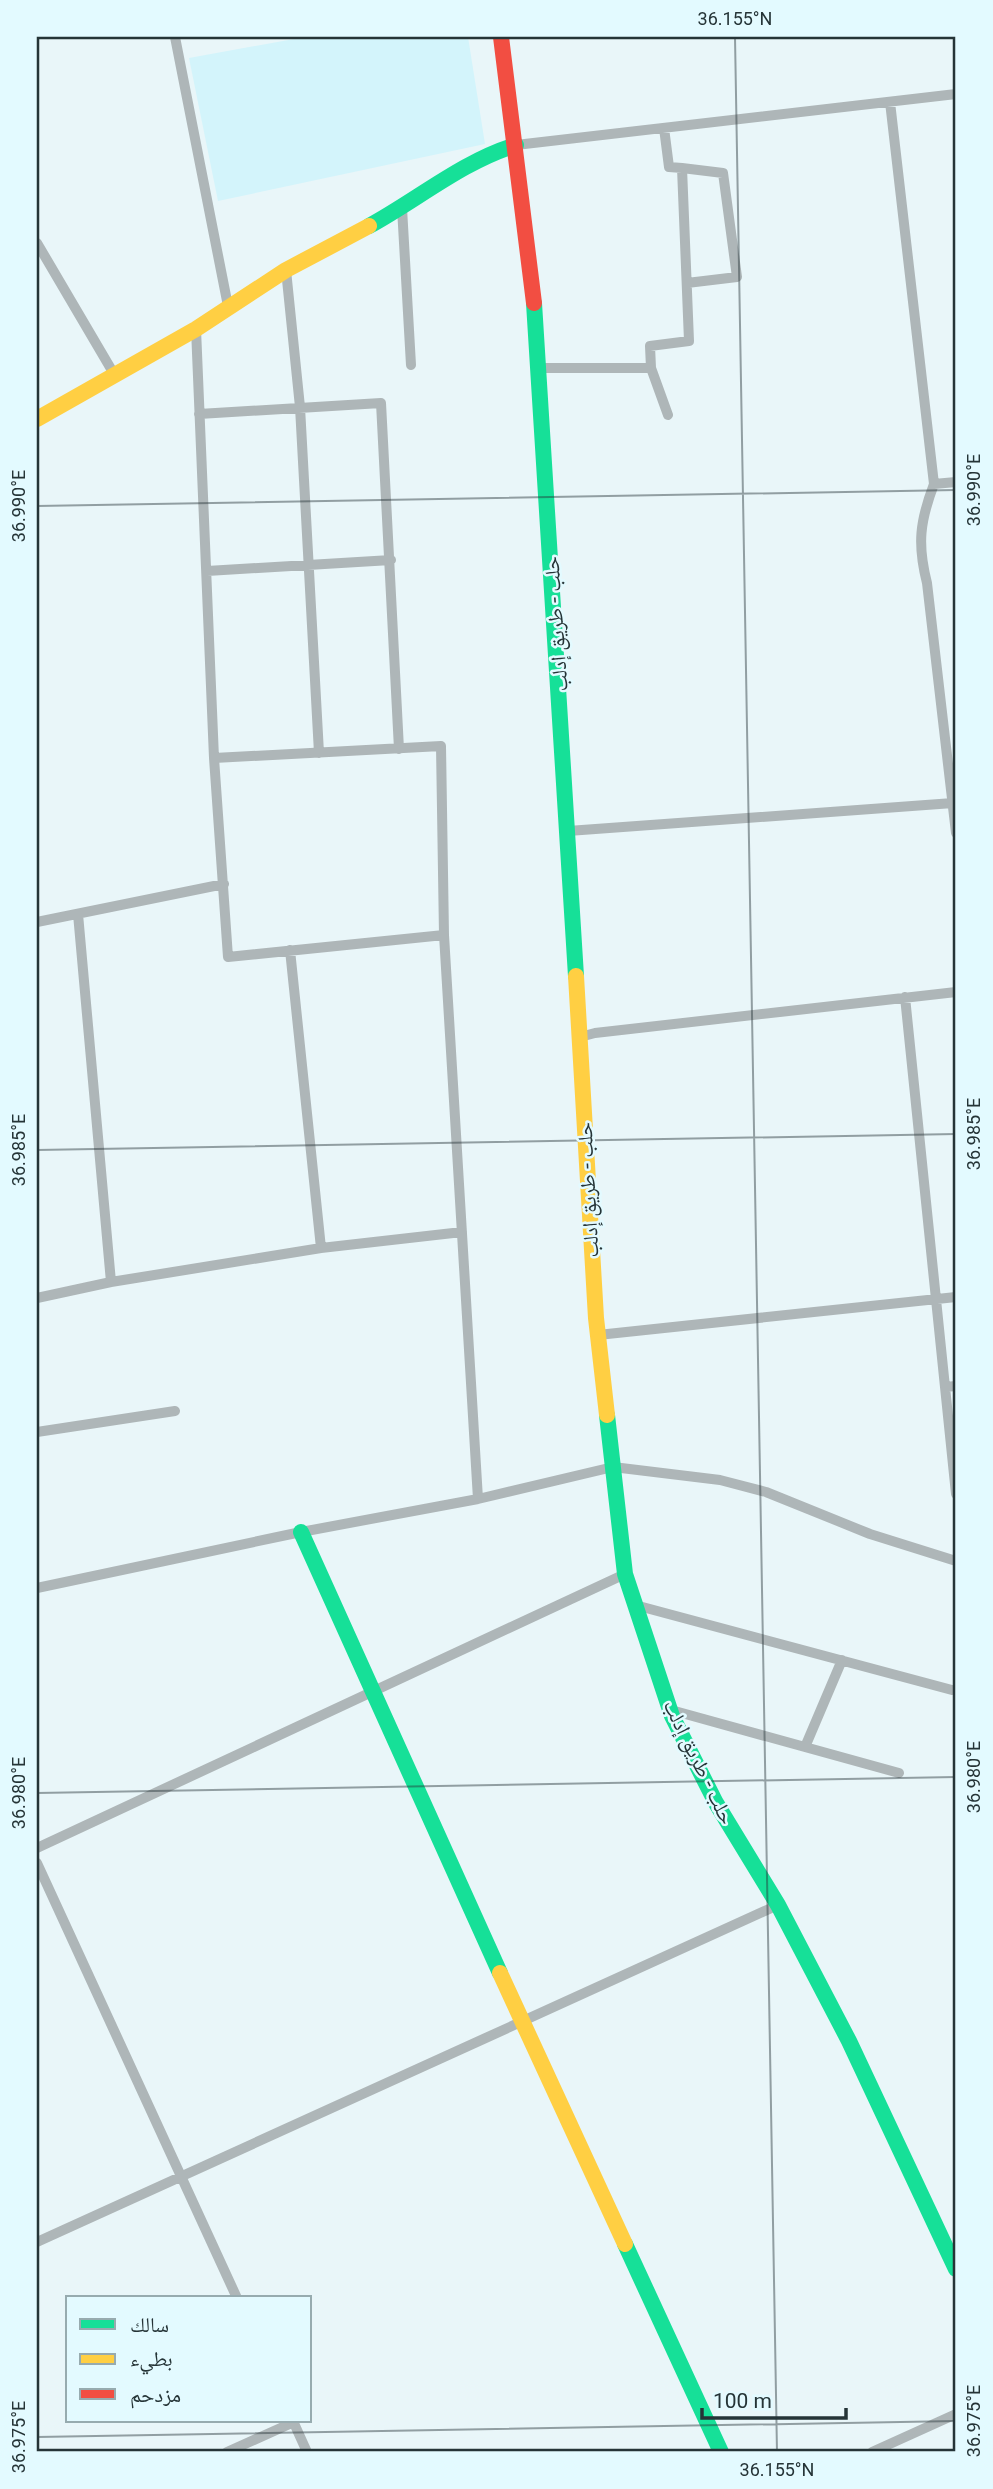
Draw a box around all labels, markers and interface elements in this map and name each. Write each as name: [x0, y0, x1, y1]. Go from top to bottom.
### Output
text: 36.155°N: [698, 8, 772, 29]
text: 36.990°E: [963, 454, 984, 526]
text: 36.990°E: [8, 470, 29, 542]
street label: حلب - طريق إدلب: [539, 555, 575, 692]
text: 36.985°E: [963, 1098, 984, 1170]
text: 36.985°E: [8, 1114, 29, 1186]
street label: حلب - طريق إدلب: [572, 1122, 606, 1258]
street label: حلب - طريق إدلب: [657, 1696, 739, 1829]
text: 36.980°E: [963, 1741, 984, 1813]
text: 36.980°E: [8, 1757, 29, 1829]
legend: [66, 2296, 312, 2422]
text: سالك: [130, 2313, 169, 2337]
text: بطيء: [130, 2347, 173, 2375]
scale bar: [702, 2377, 846, 2421]
text: مزدحم: [130, 2383, 181, 2409]
text: 36.975°E: [963, 2385, 984, 2457]
text: 100 m: [713, 2389, 772, 2413]
text: 36.975°E: [8, 2401, 29, 2473]
text: 36.155°N: [740, 2459, 814, 2480]

